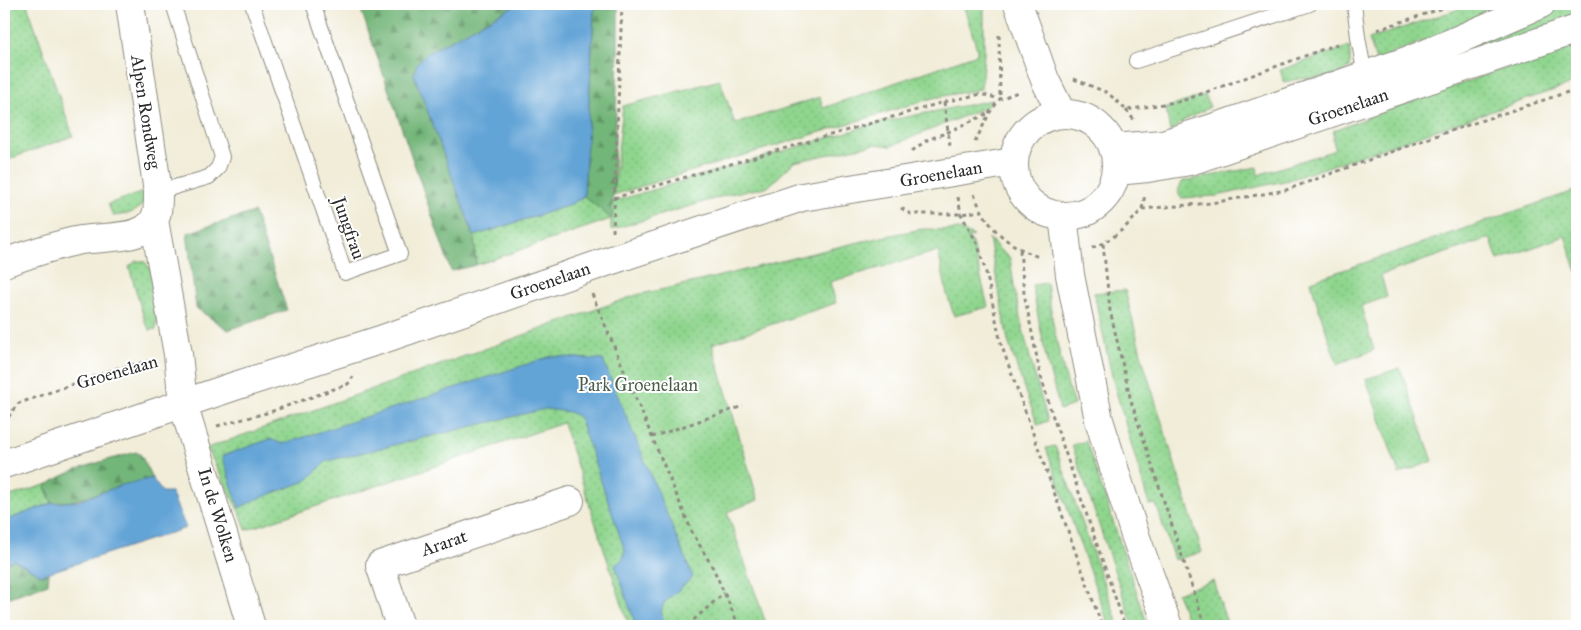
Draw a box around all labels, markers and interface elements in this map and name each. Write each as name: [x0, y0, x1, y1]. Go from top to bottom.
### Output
street label: Alpen Rondweg: [125, 52, 166, 171]
street label: Groenelaan: [1305, 83, 1391, 131]
street label: Groenelaan: [898, 156, 984, 192]
street label: Jungfrau: [326, 192, 370, 263]
street label: Groenelaan: [507, 257, 593, 305]
street label: Groenelaan: [74, 350, 160, 394]
park label: Park Groenelaan: [578, 374, 698, 396]
street label: In de Wolken: [193, 465, 243, 565]
street label: Ararat: [417, 525, 470, 561]

